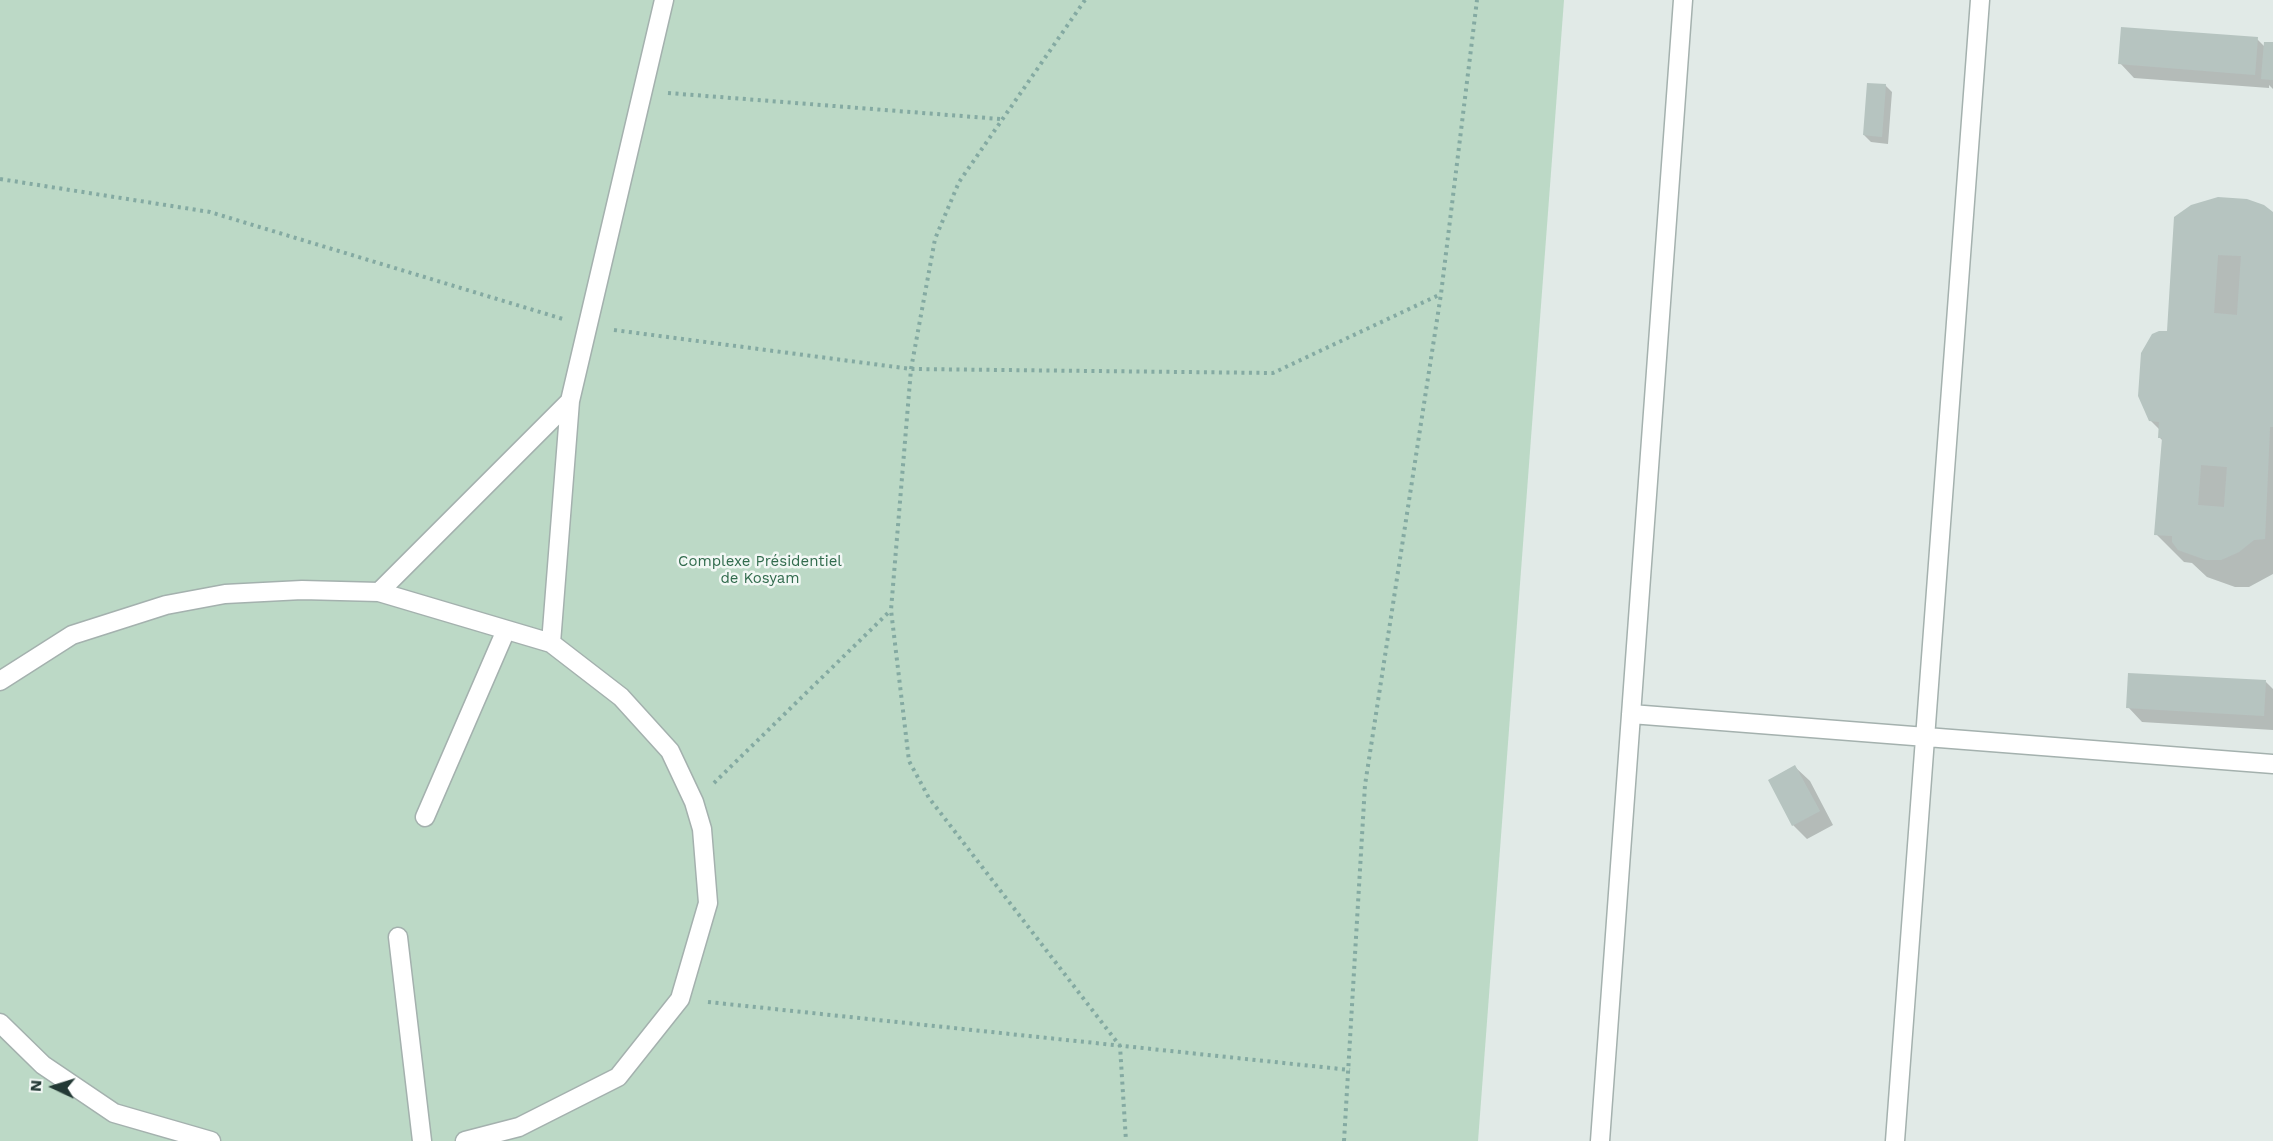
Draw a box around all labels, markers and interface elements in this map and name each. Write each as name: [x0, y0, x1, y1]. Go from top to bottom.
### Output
park label: Complexe Présidentiel de Kosyam: [678, 553, 842, 588]
north arrow: [24, 1057, 84, 1117]
text: N: [26, 1079, 45, 1092]

